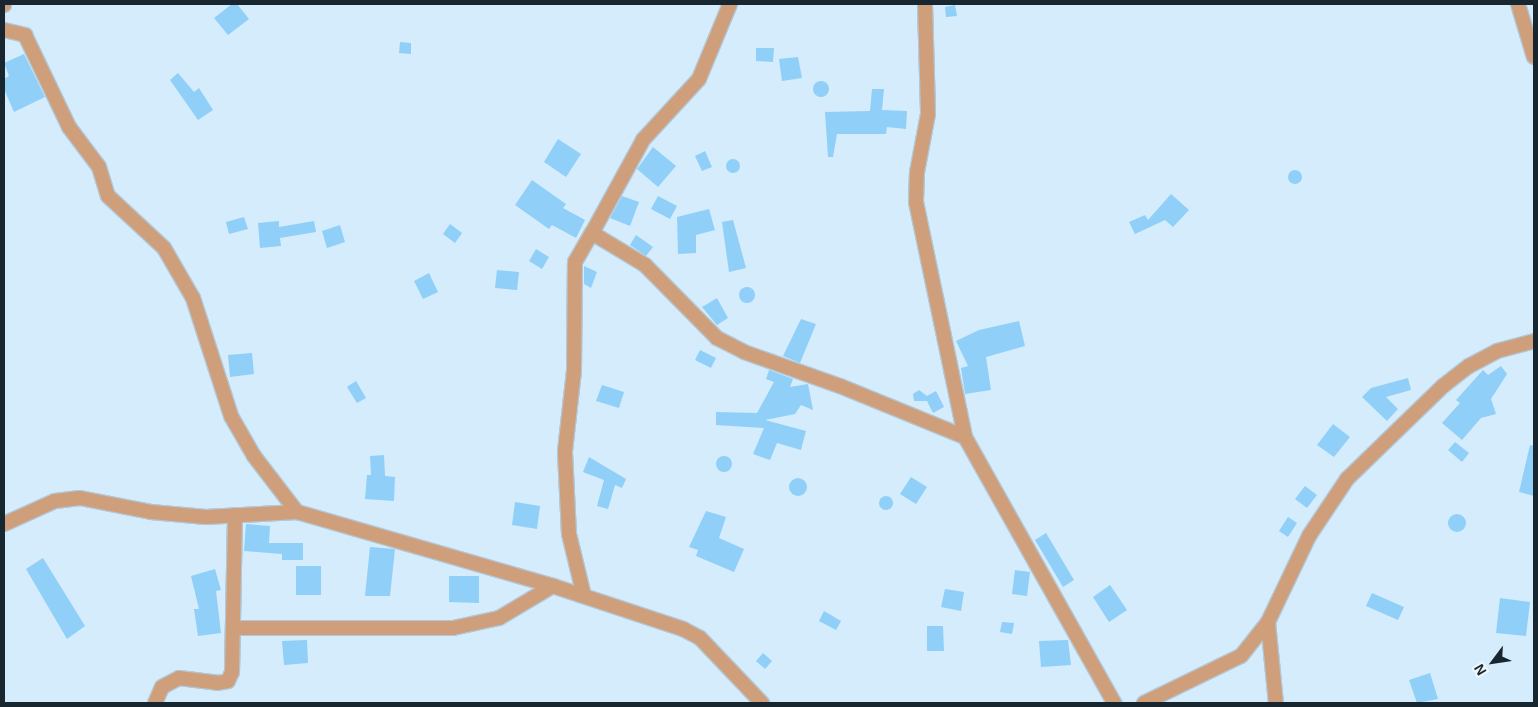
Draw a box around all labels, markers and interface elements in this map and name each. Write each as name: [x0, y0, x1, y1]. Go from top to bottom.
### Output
north arrow: [1468, 637, 1518, 687]
text: N: [1471, 661, 1490, 678]

